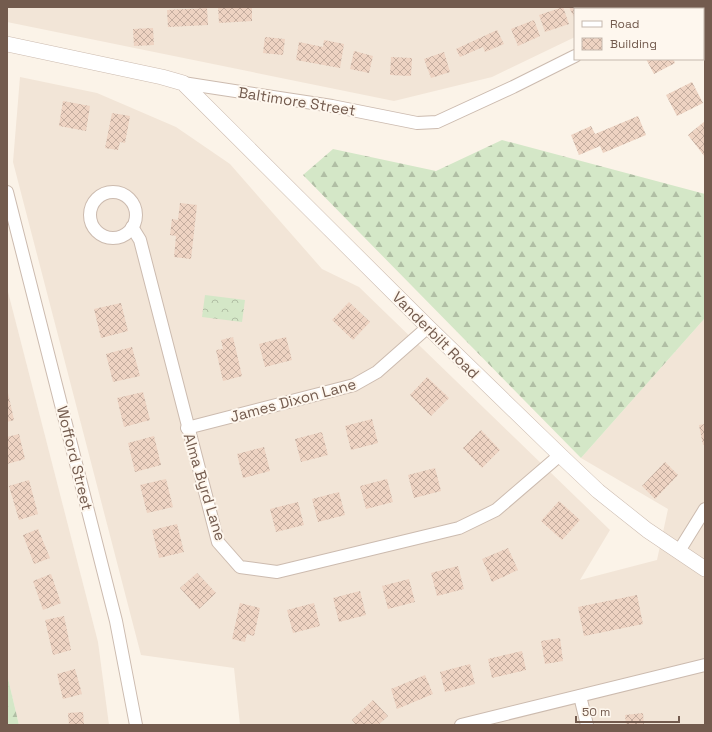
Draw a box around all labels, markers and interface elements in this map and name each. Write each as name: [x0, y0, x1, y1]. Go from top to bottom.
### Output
legend: [574, 8, 704, 60]
text: Road: [610, 16, 639, 32]
text: Building: [610, 36, 657, 52]
street label: Baltimore Street: [237, 82, 357, 120]
street label: Vanderbilt Road: [388, 287, 484, 383]
street label: James Dixon Lane: [228, 374, 358, 426]
street label: Wofford Street: [53, 404, 97, 512]
street label: Alma Byrd Lane: [180, 431, 230, 543]
scale bar: [576, 698, 679, 724]
text: 50 m: [582, 704, 610, 720]

